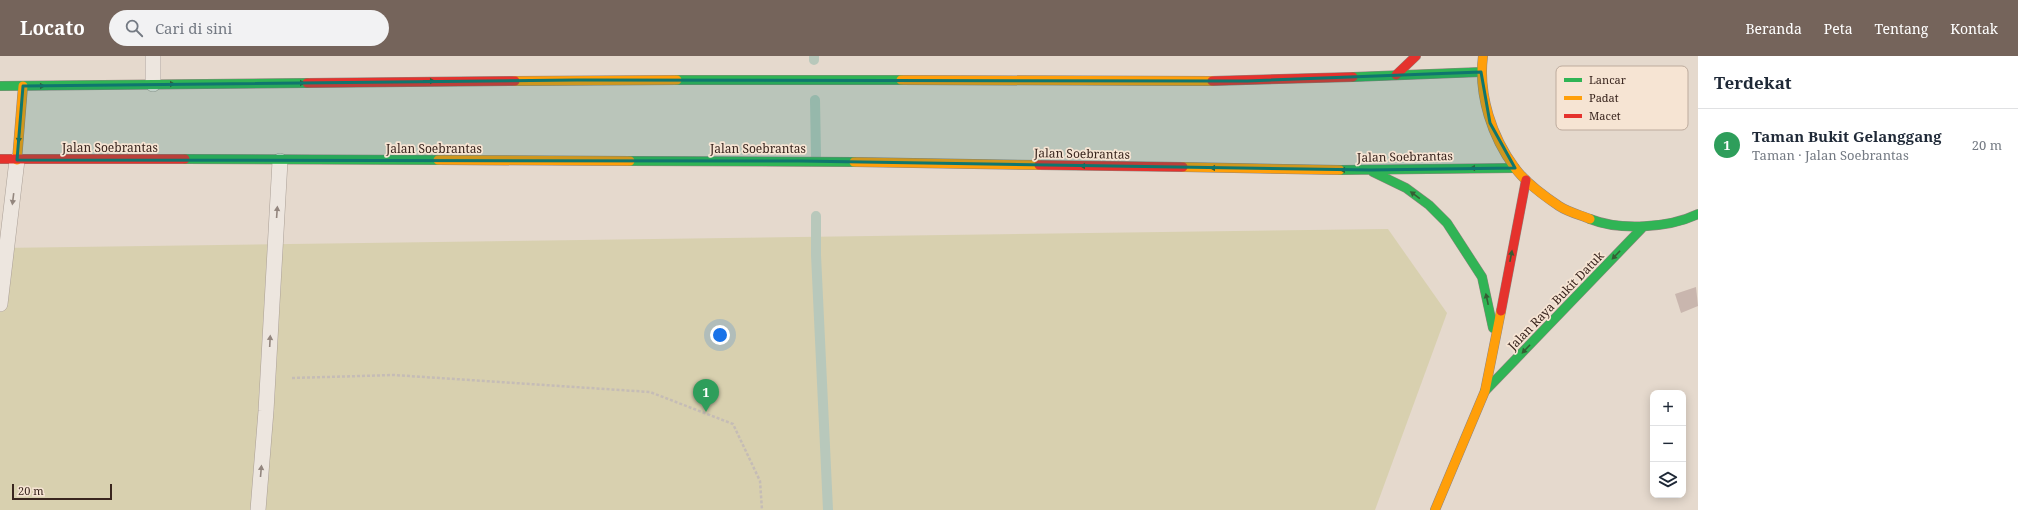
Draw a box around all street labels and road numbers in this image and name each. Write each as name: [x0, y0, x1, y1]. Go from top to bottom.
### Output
street label: Jalan Soebrantas: [61, 139, 158, 156]
street label: Jalan Soebrantas: [385, 140, 482, 157]
street label: Jalan Soebrantas: [709, 140, 806, 157]
street label: Jalan Soebrantas: [1033, 144, 1130, 163]
street label: Jalan Soebrantas: [1356, 147, 1453, 166]
street label: Jalan Raya Bukit Datuk: [1503, 247, 1608, 355]

